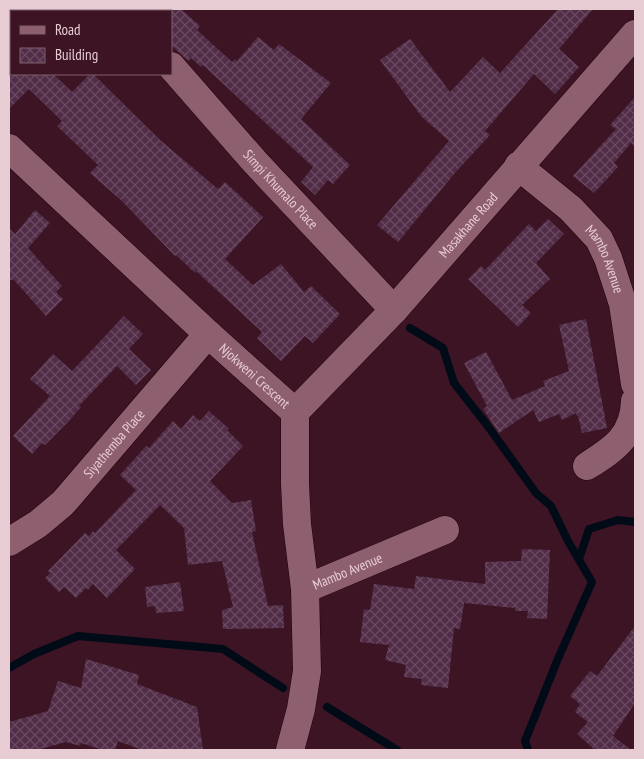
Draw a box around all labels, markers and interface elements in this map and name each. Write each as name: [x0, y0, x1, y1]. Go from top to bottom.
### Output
legend: [10, 10, 172, 75]
text: Road: [55, 20, 81, 39]
text: Building: [55, 45, 98, 64]
street label: Simpi Khumalo Place: [239, 146, 322, 233]
street label: Masakhane Road: [435, 189, 502, 261]
street label: Mambo Avenue: [581, 221, 628, 296]
street label: Njokweni Crescent: [215, 339, 294, 412]
street label: Siyathemba Place: [79, 405, 149, 482]
street label: Mambo Avenue: [310, 548, 385, 594]

